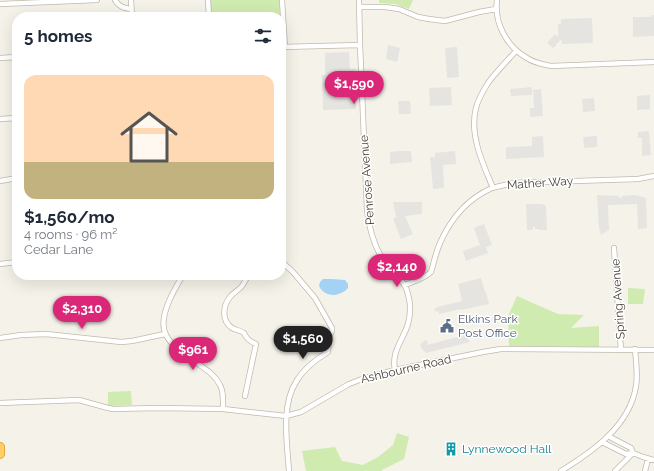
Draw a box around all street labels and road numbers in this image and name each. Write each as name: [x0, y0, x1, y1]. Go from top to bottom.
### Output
street label: Penrose Avenue: [357, 135, 377, 225]
street label: Mather Way: [506, 174, 574, 192]
street label: Spring Avenue: [608, 258, 628, 340]
street label: Ashbourne Road: [359, 352, 453, 386]

